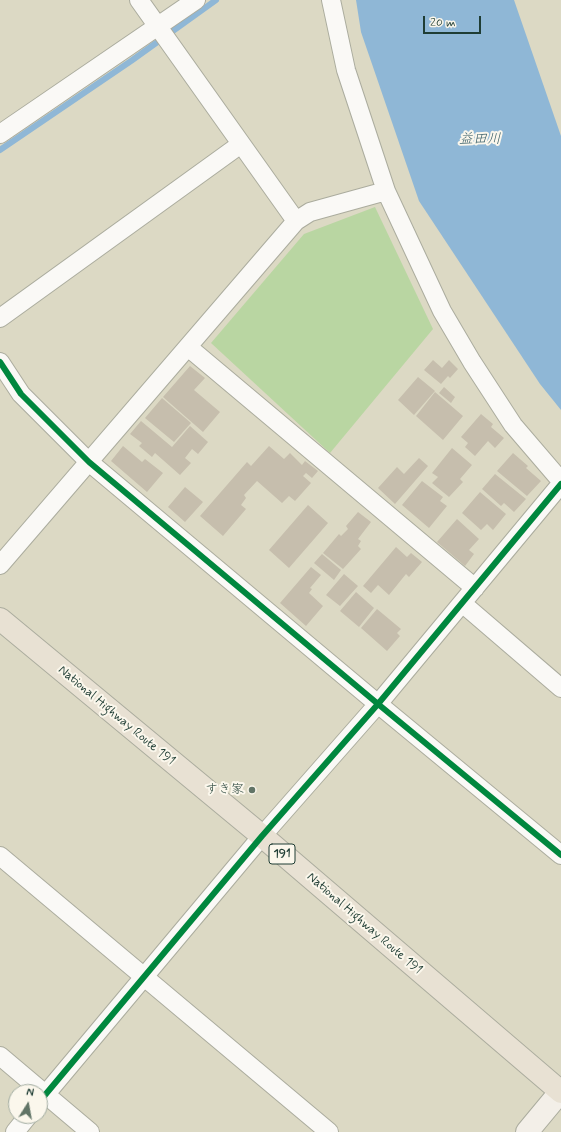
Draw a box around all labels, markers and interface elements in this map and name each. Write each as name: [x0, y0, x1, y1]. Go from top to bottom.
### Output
scale bar: [425, 8, 483, 34]
text: 20 m: [430, 15, 456, 31]
water label: 益田川: [459, 132, 501, 148]
street label: National Highway Route 191: [54, 663, 178, 769]
place label: すき家: [205, 782, 244, 798]
marker: すき家: [247, 785, 257, 795]
road number: 191: [269, 844, 295, 864]
street label: National Highway Route 191: [303, 870, 425, 978]
north arrow: [8, 1084, 48, 1124]
text: N: [25, 1086, 35, 1101]

